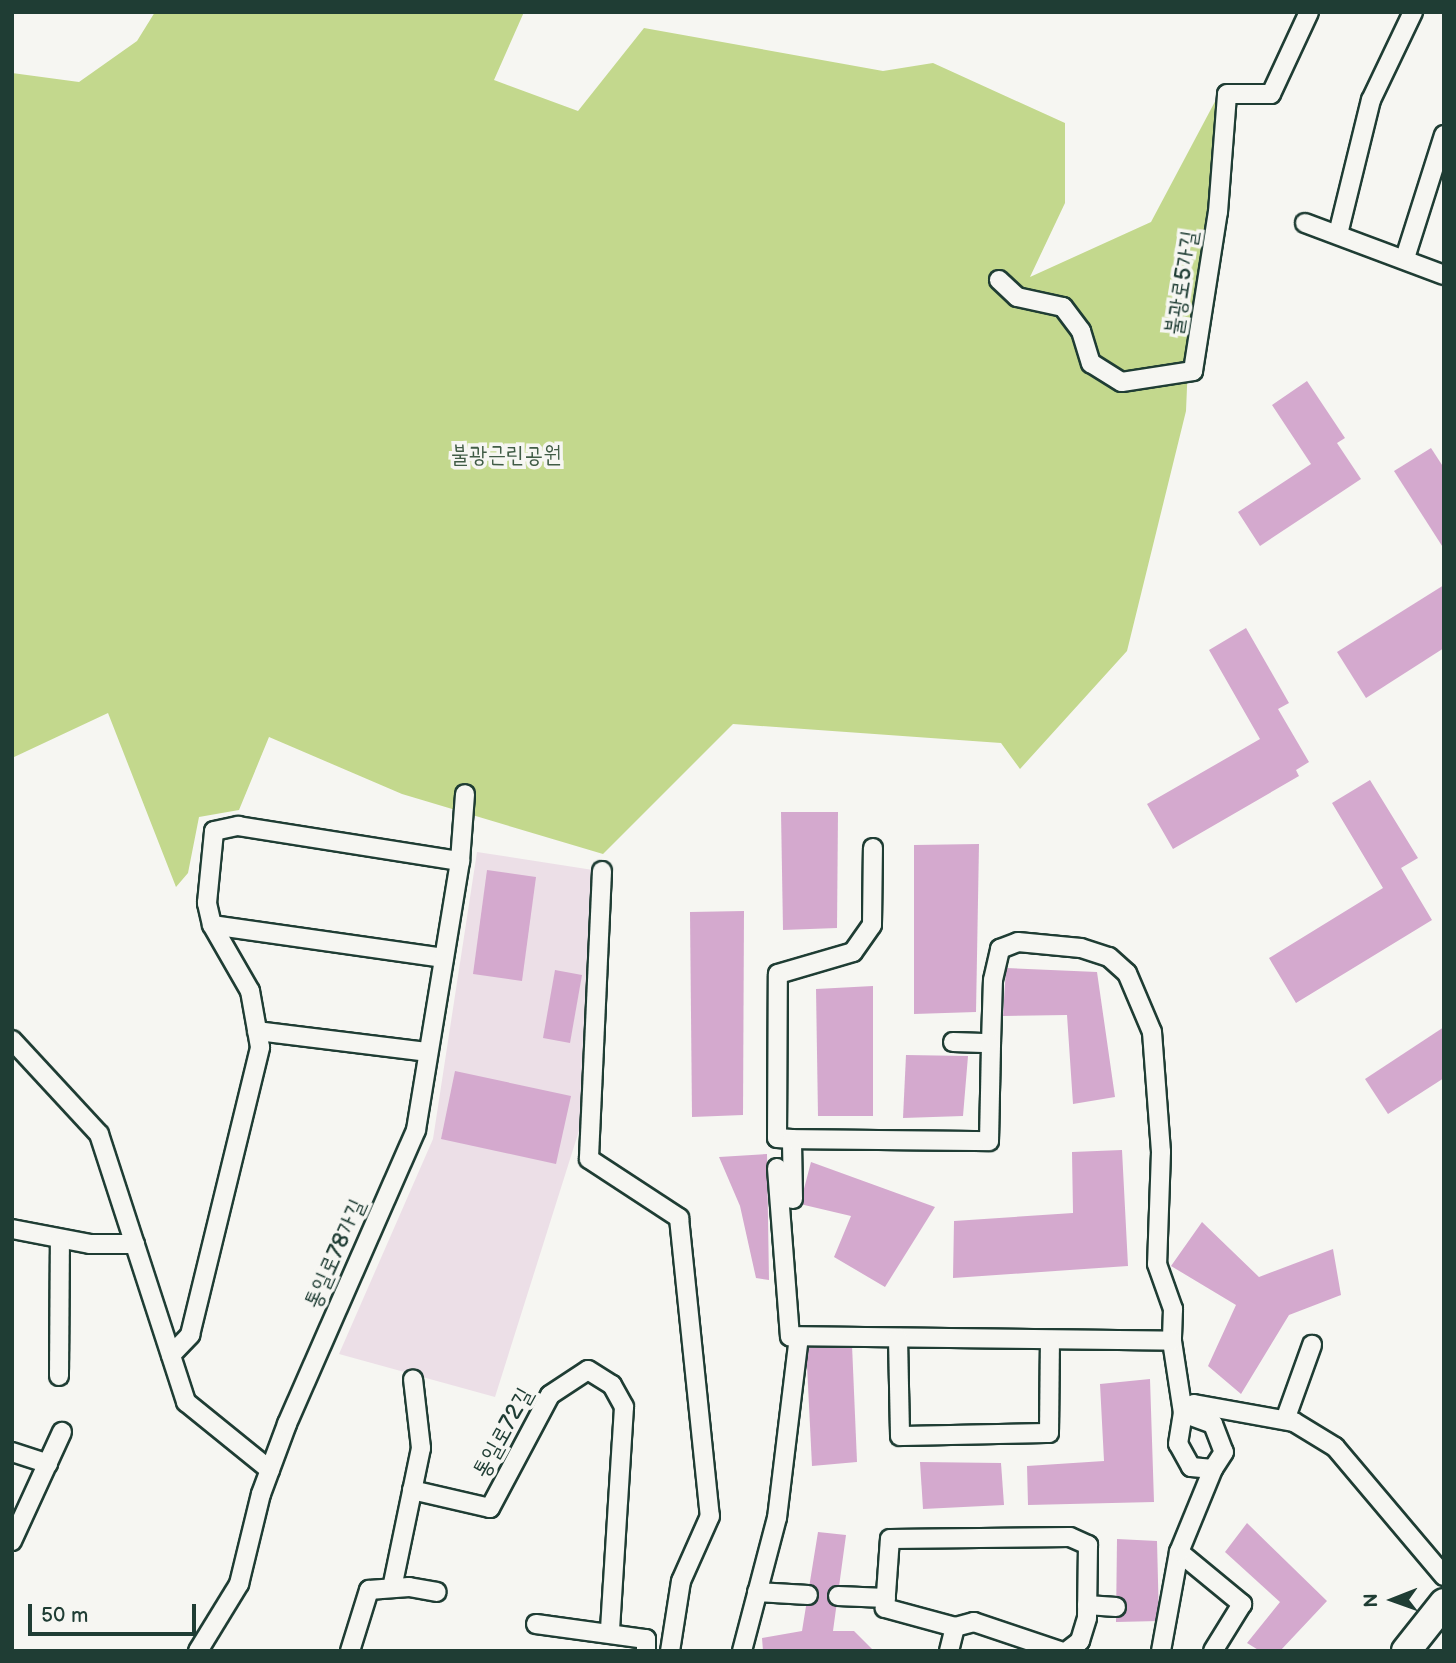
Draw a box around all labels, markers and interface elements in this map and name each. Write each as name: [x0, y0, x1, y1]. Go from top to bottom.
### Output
street label: 불광로5가길: [1160, 229, 1204, 337]
park label: 불광근린공원: [450, 441, 562, 469]
street label: 통일로78가길: [299, 1195, 371, 1313]
street label: 통일로72길: [467, 1383, 539, 1483]
north arrow: [1358, 1565, 1428, 1635]
scale bar: [32, 1590, 200, 1634]
text: N: [1360, 1593, 1383, 1608]
text: 50 m: [41, 1603, 88, 1628]

